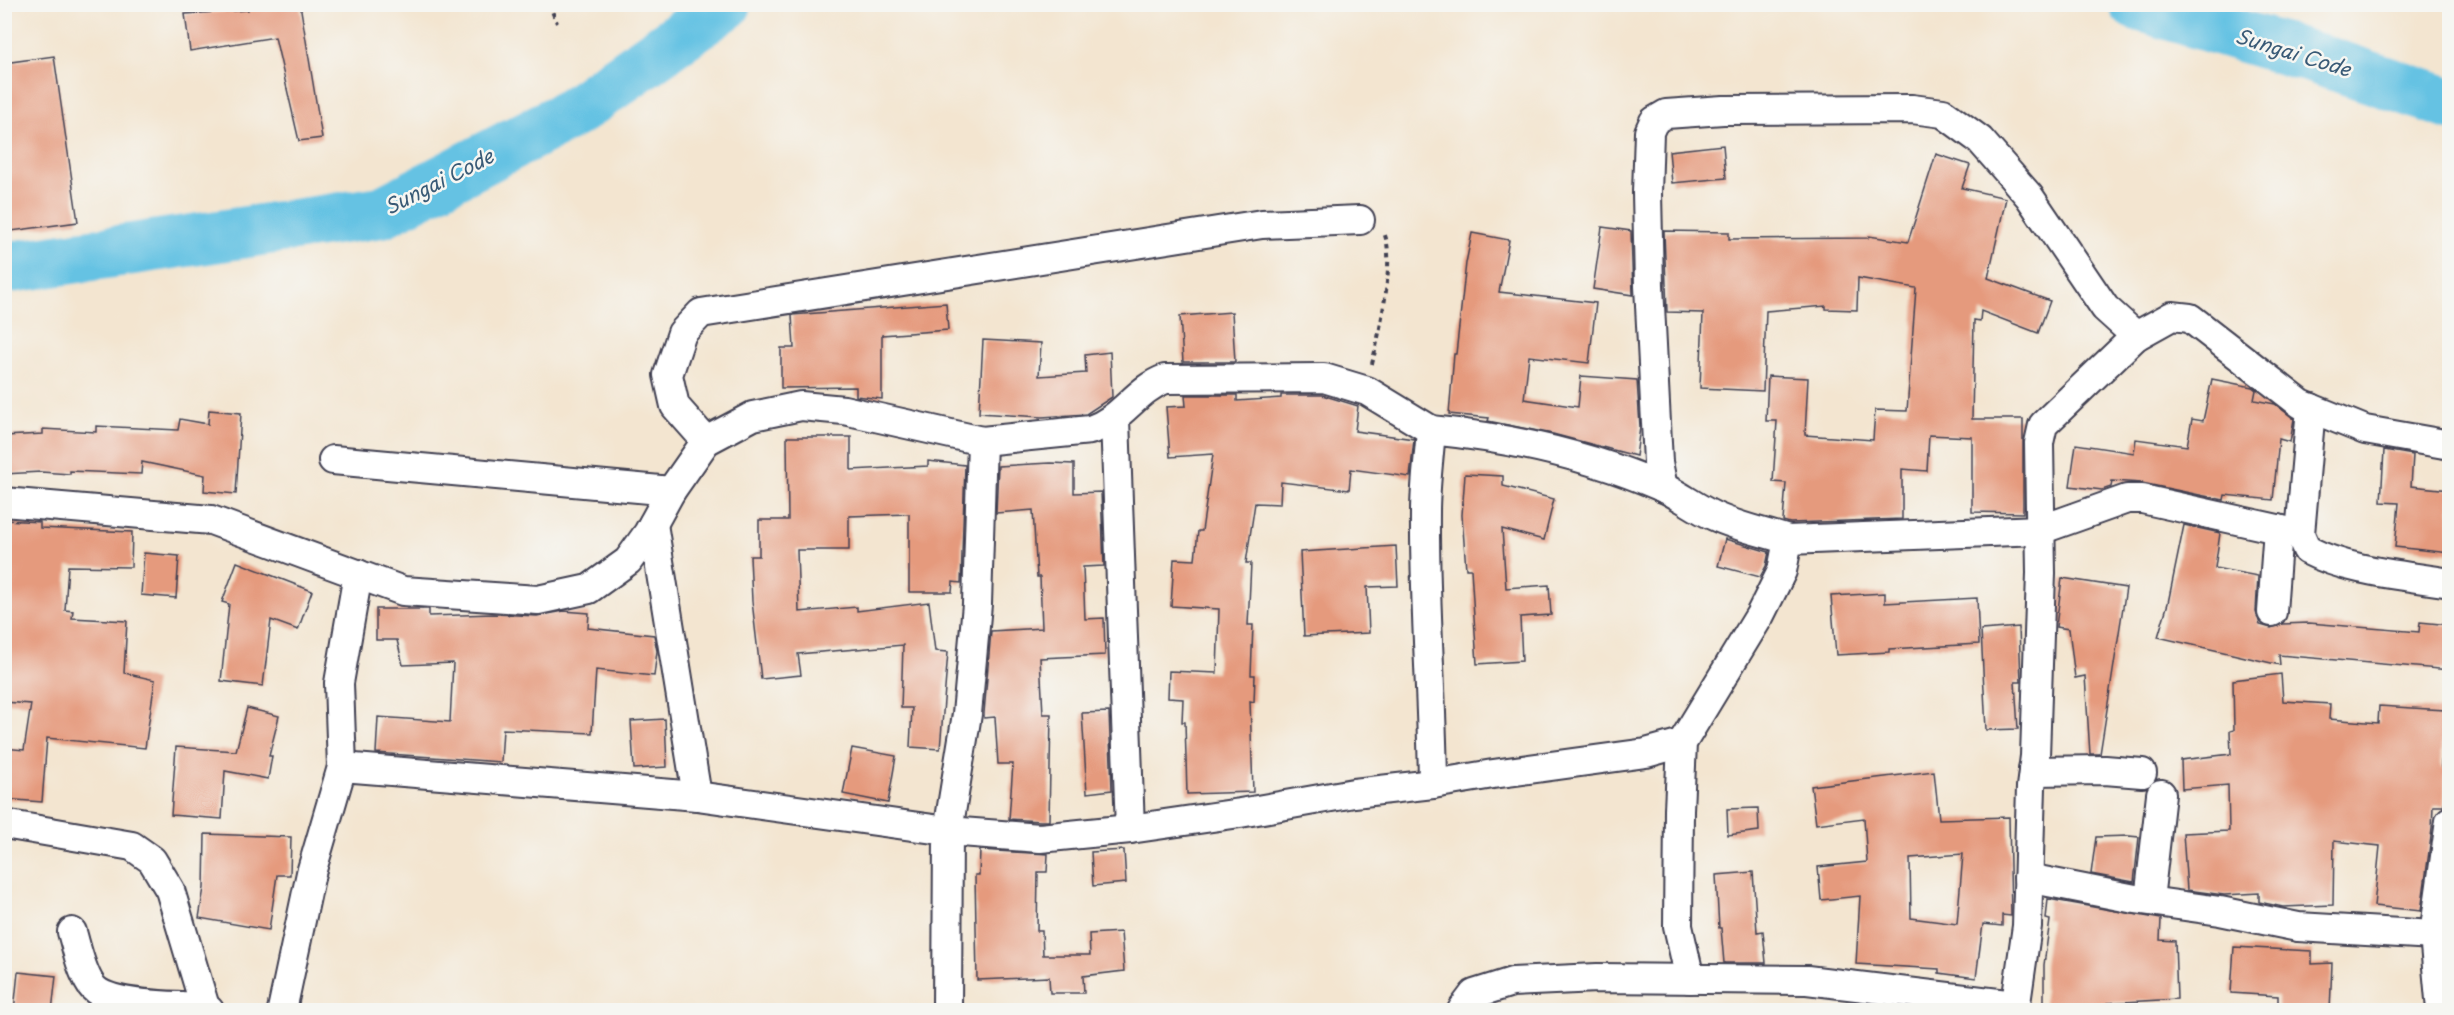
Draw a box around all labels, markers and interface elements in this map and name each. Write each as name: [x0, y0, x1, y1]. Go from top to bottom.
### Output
water label: Sungai Code: [2232, 20, 2356, 84]
water label: Sungai Code: [379, 140, 500, 221]

